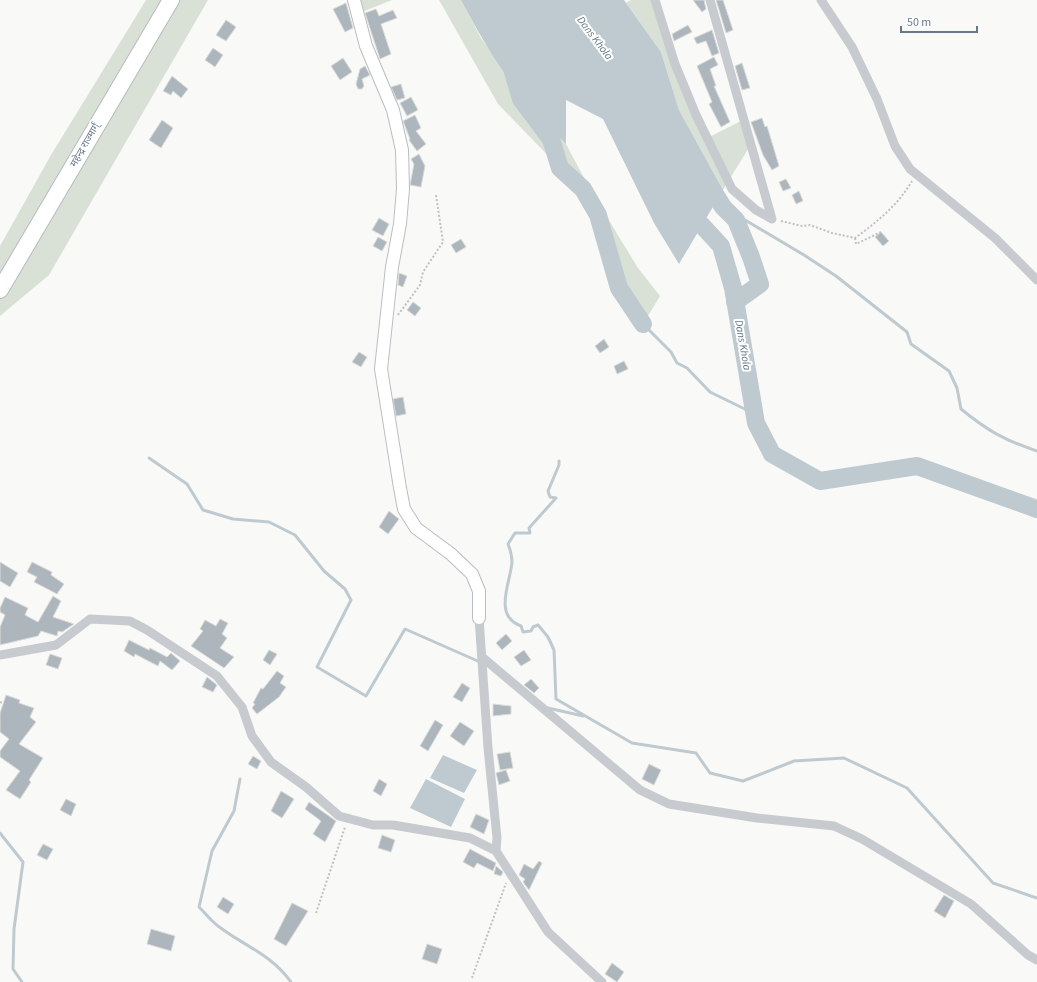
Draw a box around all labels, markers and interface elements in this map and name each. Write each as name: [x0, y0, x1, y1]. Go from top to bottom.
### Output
scale bar: [901, 8, 977, 34]
water label: Dans Khola: [574, 13, 616, 63]
text: 50 m: [907, 14, 931, 31]
street label: महेन्द्र राज्मार्ग्: [67, 119, 104, 169]
water label: Dans Khola: [731, 319, 755, 371]

